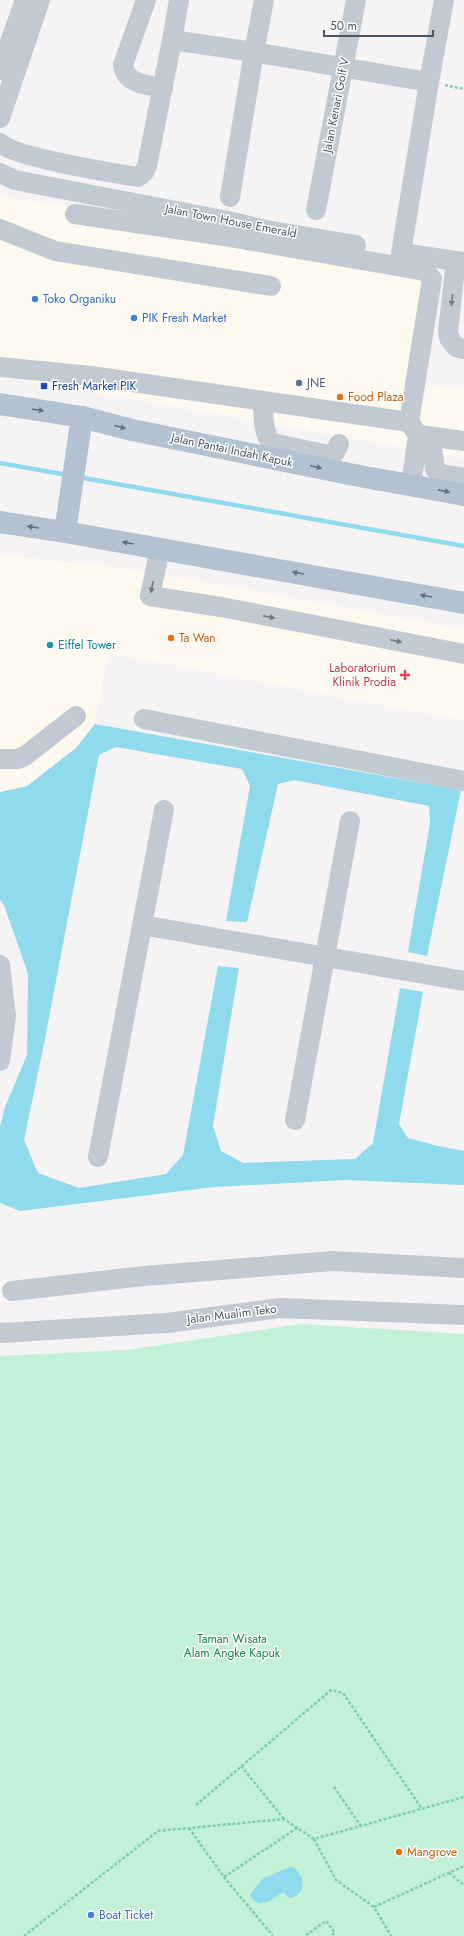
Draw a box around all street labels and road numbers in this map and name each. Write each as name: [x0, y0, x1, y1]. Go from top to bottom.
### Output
street label: Jalan Kenari Golf V: [318, 56, 354, 156]
street label: Jalan Town House Emerald: [162, 199, 298, 243]
street label: Jalan Pantai Indah Kapuk: [168, 428, 295, 472]
street label: Jalan Mualim Teko: [184, 1300, 278, 1329]

